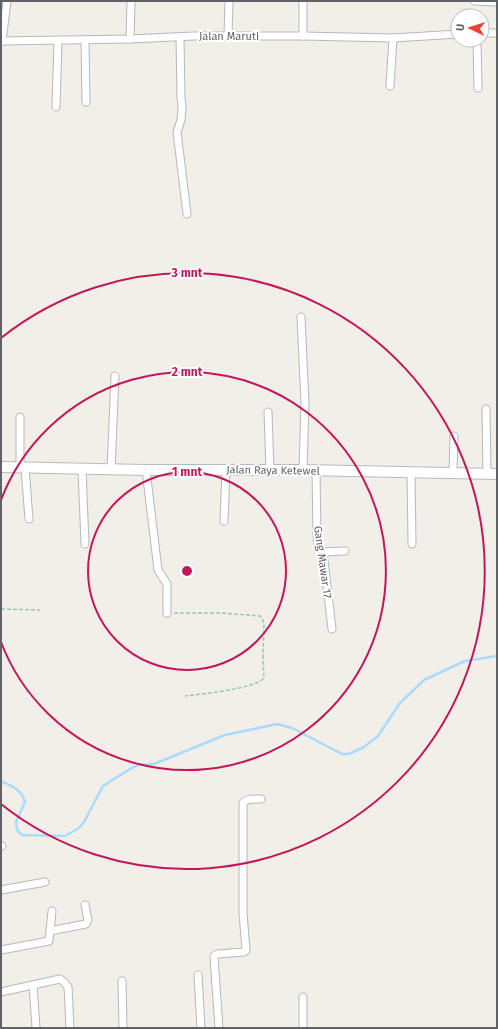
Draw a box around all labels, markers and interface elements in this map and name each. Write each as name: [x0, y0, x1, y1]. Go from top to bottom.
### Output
north arrow: [450, 8, 490, 48]
text: U: [454, 23, 467, 31]
street label: Jalan Maruti: [199, 30, 259, 43]
text: 3 mnt: [171, 266, 203, 280]
text: 2 mnt: [172, 365, 203, 379]
street label: Jalan Raya Ketewel: [226, 463, 320, 478]
text: 1 mnt: [172, 465, 202, 479]
street label: Gang Mawar 17: [311, 525, 334, 599]
centre of rings: [180, 564, 194, 578]

